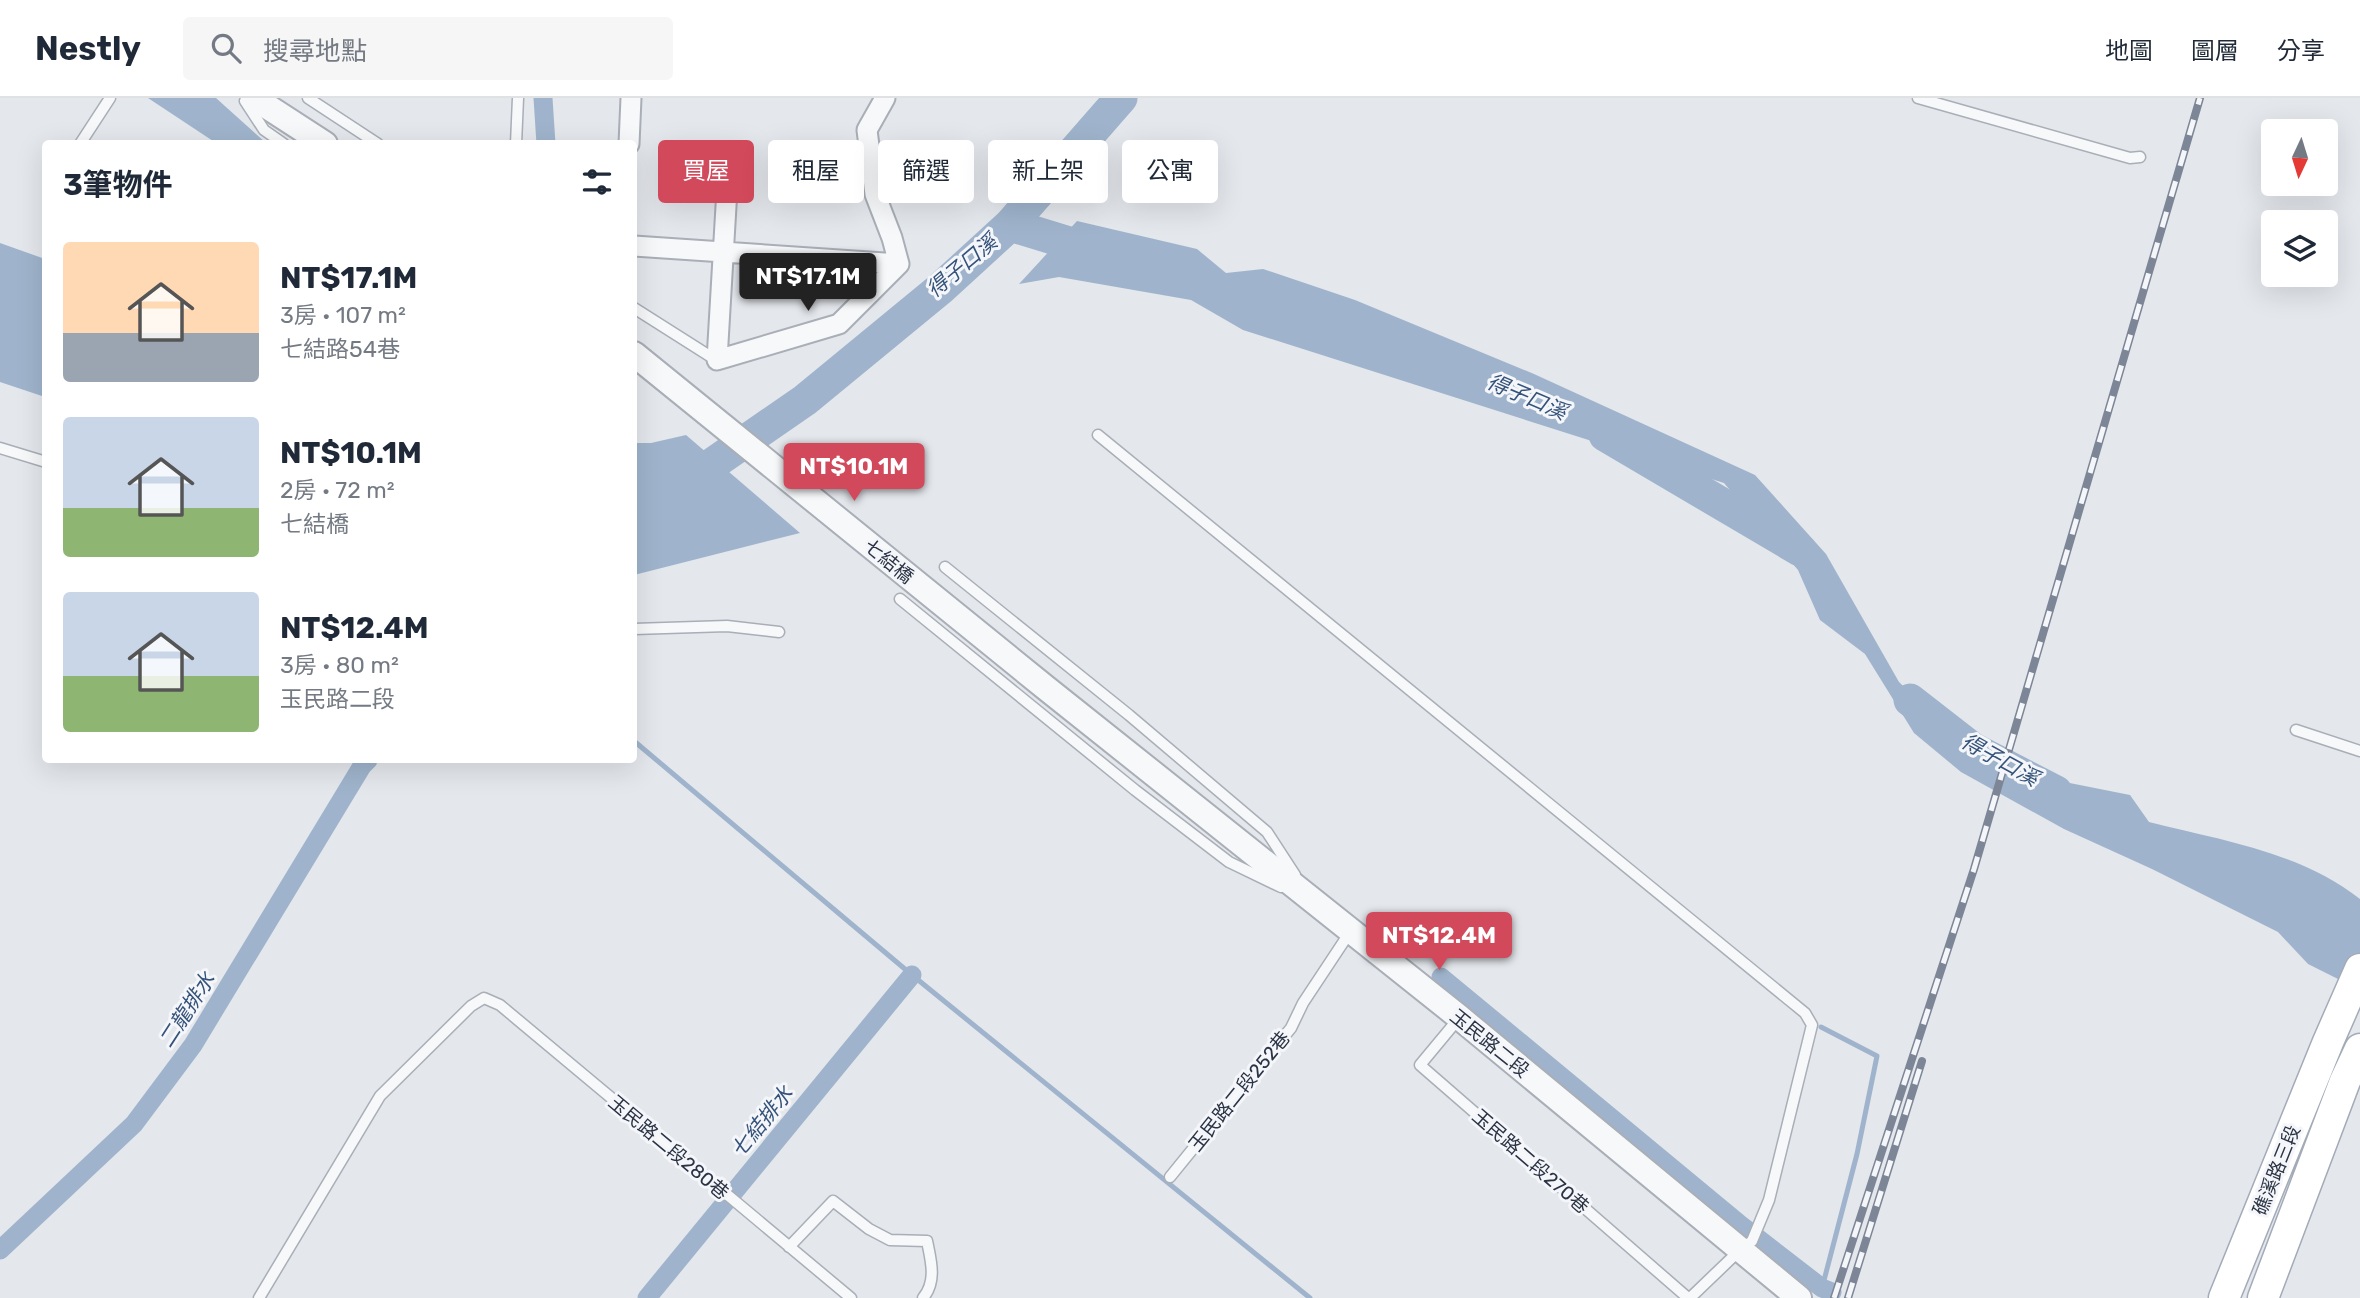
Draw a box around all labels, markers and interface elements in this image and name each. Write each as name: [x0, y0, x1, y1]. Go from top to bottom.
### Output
search box: [183, 17, 673, 80]
text: Nestly: [35, 29, 141, 68]
icon: search: [207, 29, 245, 67]
text: 搜尋地點: [263, 36, 367, 67]
text: 地圖: [2105, 37, 2153, 65]
text: 圖層: [2191, 37, 2239, 65]
text: 分享: [2277, 37, 2325, 65]
north arrow: [2261, 119, 2338, 196]
map controls: [2261, 119, 2338, 287]
chip: 買屋: [658, 140, 754, 203]
chip: 租屋: [768, 140, 864, 203]
chip: 篩選: [878, 140, 974, 203]
chip: 新上架: [988, 140, 1108, 203]
chip: 公寓: [1122, 140, 1218, 203]
icon: filters: [578, 163, 616, 201]
text: 3筆物件: [63, 167, 173, 203]
button: layers: [2261, 210, 2338, 287]
water label: 得子口溪: [921, 227, 1004, 302]
pin: NT$17.1M: [736, 254, 880, 313]
text: NT$17.1M: [280, 260, 417, 296]
text: NT$17.1M: [755, 262, 861, 290]
icon: home: [119, 270, 203, 354]
text: 3房 · 107 m²: [280, 301, 406, 329]
text: 七結路54巷: [280, 335, 400, 363]
water label: 得子口溪: [1484, 369, 1574, 426]
text: NT$10.1M: [280, 435, 422, 471]
pin: NT$10.1M: [782, 444, 926, 503]
icon: home: [119, 445, 203, 529]
text: NT$10.1M: [800, 452, 908, 480]
text: 2房 · 72 m²: [280, 476, 395, 504]
text: 七結橋: [280, 510, 349, 538]
street label: 七結橋: [859, 535, 918, 588]
text: NT$12.4M: [280, 610, 429, 646]
icon: home: [119, 620, 203, 704]
text: 3房 · 80 m²: [280, 651, 399, 679]
text: 玉民路二段: [280, 685, 395, 713]
water label: 得子口溪: [1957, 728, 2046, 792]
pin: NT$12.4M: [1367, 912, 1511, 972]
text: NT$12.4M: [1382, 921, 1496, 949]
water label: 二龍排水: [153, 967, 220, 1052]
street label: 玉民路二段: [1446, 1005, 1534, 1082]
street label: 玉民路二段252巷: [1184, 1027, 1295, 1156]
water label: 七結排水: [725, 1080, 798, 1162]
street label: 玉民路二段280巷: [604, 1091, 733, 1204]
street label: 玉民路二段270巷: [1468, 1104, 1594, 1218]
street label: 礁溪路三段: [2248, 1122, 2305, 1219]

